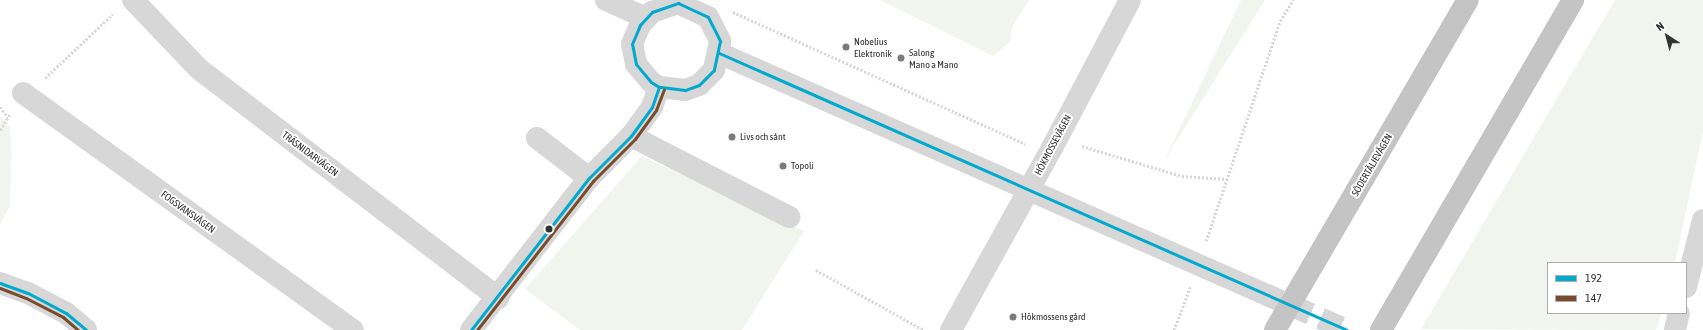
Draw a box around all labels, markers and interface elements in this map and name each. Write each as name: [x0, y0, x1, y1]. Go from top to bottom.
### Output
north arrow: [1647, 16, 1687, 56]
text: N: [1654, 20, 1666, 33]
place label: Nobelius Elektronik: [854, 35, 892, 58]
marker: Nobelius Elektronik: [841, 42, 851, 52]
place label: Salong Mano a Mano: [909, 46, 958, 70]
marker: Salong Mano a Mano: [896, 53, 906, 63]
street label: HÖKMOSSEVÄGEN: [1032, 113, 1074, 177]
street label: TRÄSNIDARVÄGEN: [279, 129, 341, 179]
place label: Livs och sånt: [740, 131, 786, 143]
marker: Livs och sånt: [727, 132, 737, 142]
street label: SÖDERTÄLJEVÄGEN: [1349, 132, 1395, 198]
place label: Topoli: [791, 160, 814, 172]
marker: Topoli: [778, 161, 788, 171]
street label: FOGSVANSVÄGEN: [159, 188, 217, 236]
unlabelled marker: [544, 224, 554, 234]
legend: [1547, 262, 1687, 314]
text: 192: [1585, 271, 1602, 285]
text: 147: [1585, 291, 1602, 305]
place label: Hökmossens gård: [1021, 311, 1086, 323]
marker: Hökmossens gård: [1008, 312, 1018, 322]

